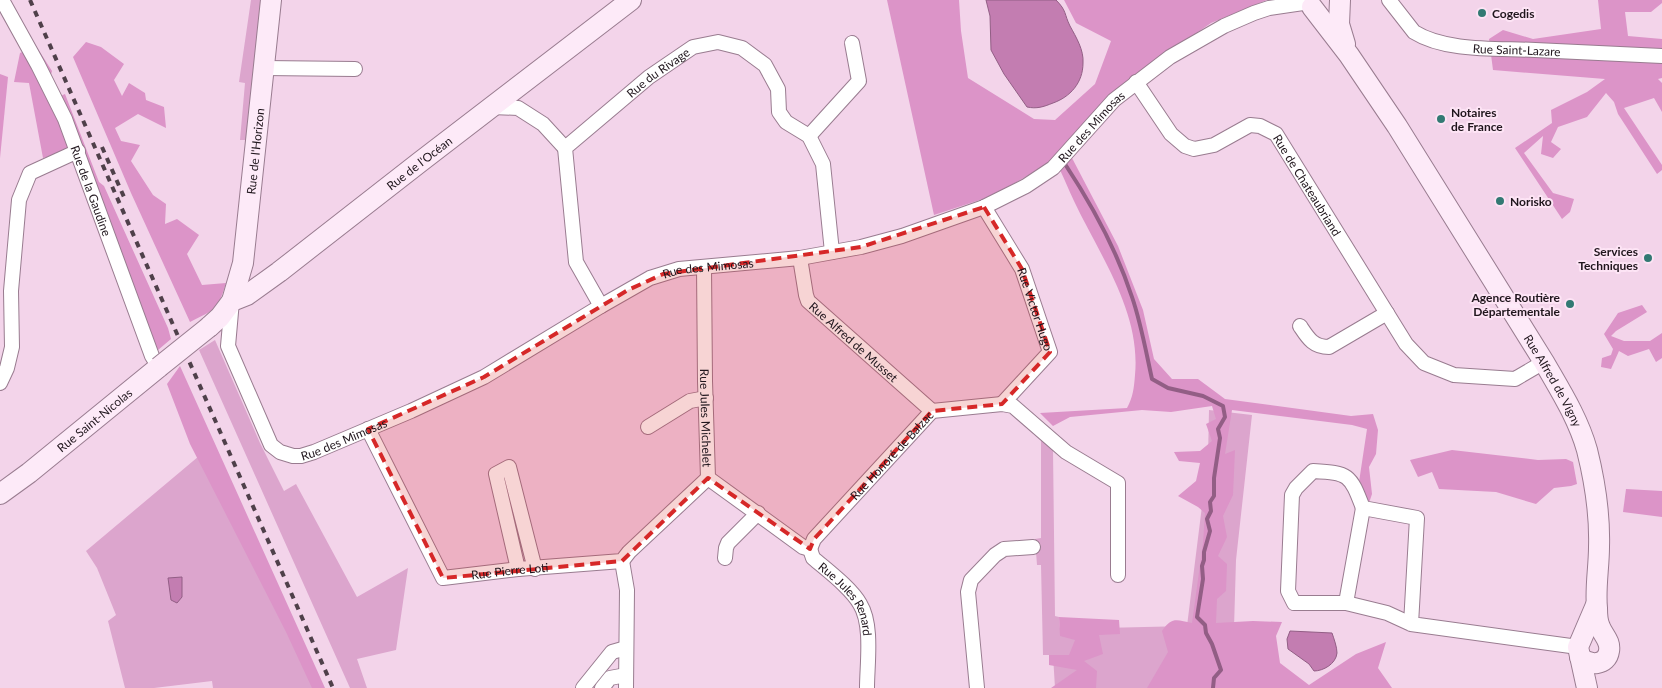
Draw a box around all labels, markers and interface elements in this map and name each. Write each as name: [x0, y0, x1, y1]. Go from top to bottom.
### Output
place label: Cogedis: [1492, 6, 1534, 21]
marker: Cogedis: [1476, 7, 1488, 19]
street label: Rue Saint-Lazare: [1472, 40, 1561, 59]
street label: Rue du Rivage: [623, 44, 692, 100]
street label: Rue des Mimosas: [1054, 87, 1127, 165]
place label: Notaires de France: [1451, 105, 1503, 134]
street label: Rue de l'Horizon: [243, 107, 267, 195]
marker: Notaires de France: [1435, 113, 1447, 125]
street label: Rue de Chateaubriand: [1270, 131, 1345, 239]
street label: Rue de l'Océan: [383, 133, 455, 193]
street label: Rue de la Gaudine: [68, 143, 115, 238]
place label: Norisko: [1510, 194, 1552, 209]
marker: Norisko: [1494, 195, 1506, 207]
place label: Services Techniques: [1578, 244, 1638, 273]
marker: Services Techniques: [1642, 252, 1654, 264]
street label: Rue des Mimosas: [660, 255, 754, 281]
street label: Rue Victor Hugo: [1015, 266, 1057, 353]
place label: Agence Routière Départementale: [1470, 290, 1561, 319]
street label: Rue Alfred de Musset: [806, 298, 902, 385]
marker: Agence Routière Départementale: [1564, 298, 1576, 310]
street label: Rue Alfred de Vigny: [1521, 331, 1586, 430]
street label: Rue Jules Michelet: [697, 369, 715, 468]
street label: Rue Saint-Nicolas: [54, 385, 135, 455]
street label: Rue Honoré de Balzac: [847, 407, 936, 503]
street label: Rue des Mimosas: [299, 415, 389, 463]
street label: Rue Pierre Loti: [470, 559, 549, 582]
street label: Rue Jules Renard: [816, 559, 876, 636]

